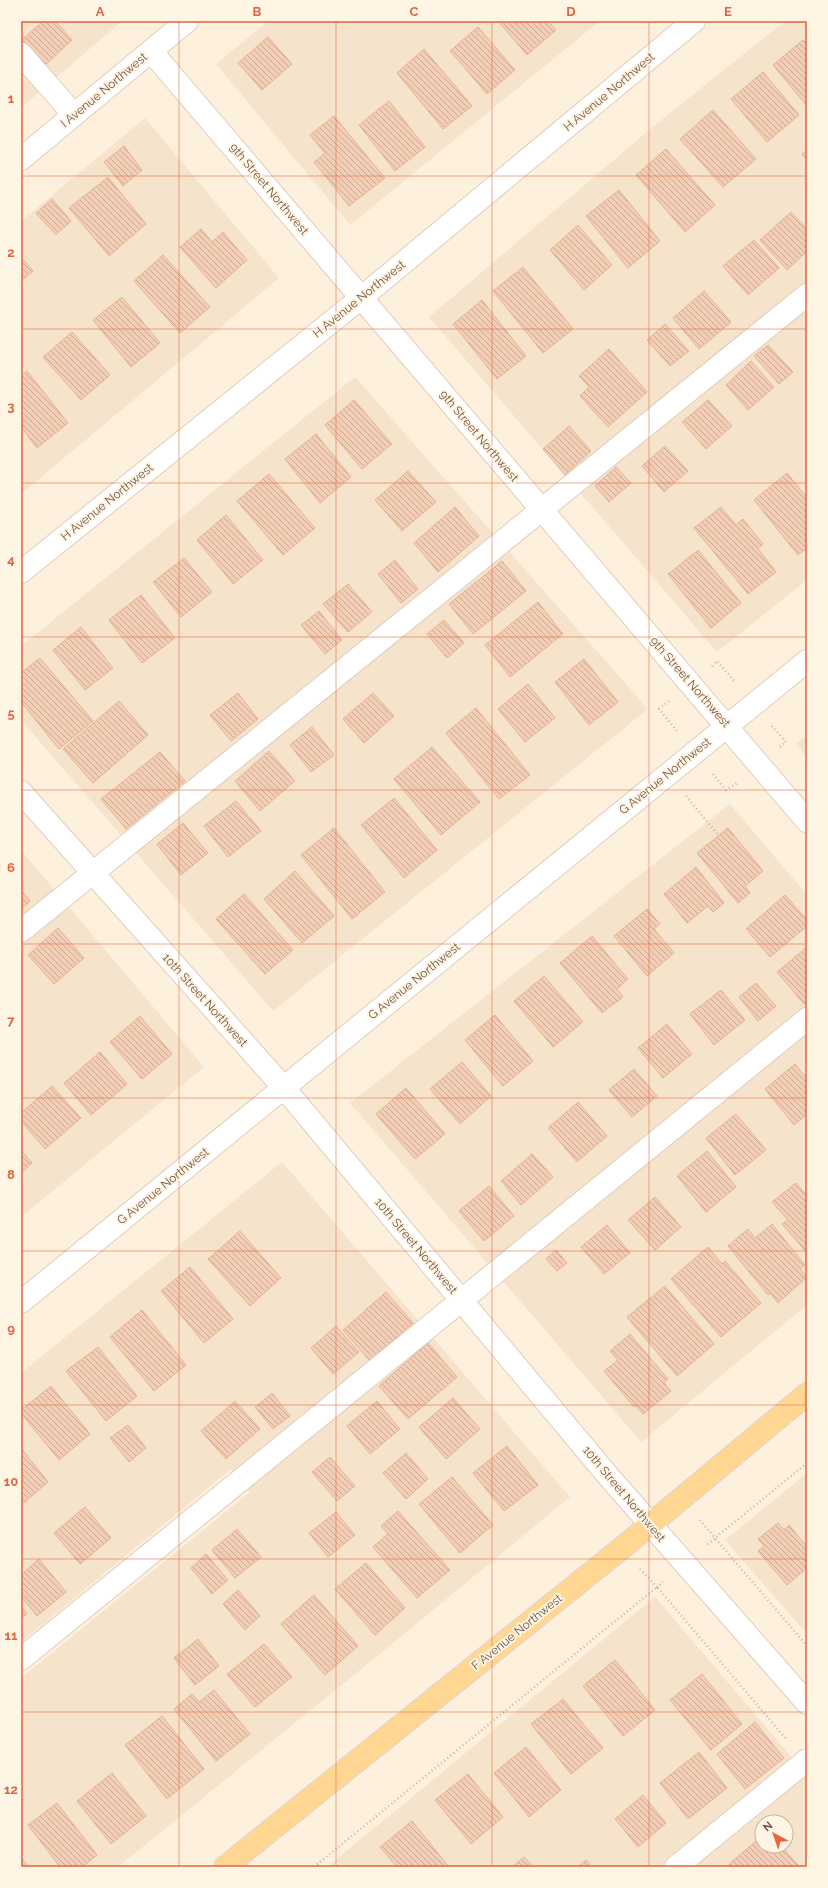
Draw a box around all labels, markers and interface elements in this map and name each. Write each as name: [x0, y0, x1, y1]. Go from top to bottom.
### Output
text: A: [96, 4, 105, 19]
text: B: [253, 4, 262, 19]
text: C: [410, 4, 419, 19]
text: D: [566, 4, 576, 19]
text: E: [724, 4, 732, 19]
street label: I Avenue Northwest: [58, 50, 150, 130]
street label: H Avenue Northwest: [561, 50, 657, 134]
text: 1: [8, 91, 15, 106]
street label: 9th Street Northwest: [227, 140, 311, 238]
text: 2: [7, 245, 15, 260]
street label: H Avenue Northwest: [310, 258, 408, 340]
street label: 9th Street Northwest: [437, 387, 521, 485]
text: 3: [7, 399, 15, 414]
street label: H Avenue Northwest: [58, 461, 156, 543]
text: 4: [7, 552, 15, 567]
street label: 9th Street Northwest: [647, 634, 733, 730]
text: 5: [7, 706, 15, 721]
street label: G Avenue Northwest: [616, 735, 714, 817]
text: 6: [7, 860, 15, 875]
street label: G Avenue Northwest: [365, 940, 463, 1022]
street label: 10th Street Northwest: [159, 950, 251, 1050]
text: 7: [7, 1013, 15, 1028]
street label: G Avenue Northwest: [114, 1145, 212, 1227]
text: 8: [7, 1167, 15, 1182]
street label: 10th Street Northwest: [372, 1195, 460, 1297]
text: 9: [7, 1321, 15, 1336]
street label: 10th Street Northwest: [580, 1443, 668, 1545]
text: 10: [4, 1474, 18, 1489]
street label: F Avenue Northwest: [469, 1591, 565, 1673]
text: 11: [5, 1628, 18, 1643]
text: 12: [4, 1782, 18, 1797]
north arrow: [754, 1814, 794, 1854]
text: N: [760, 1819, 775, 1834]

